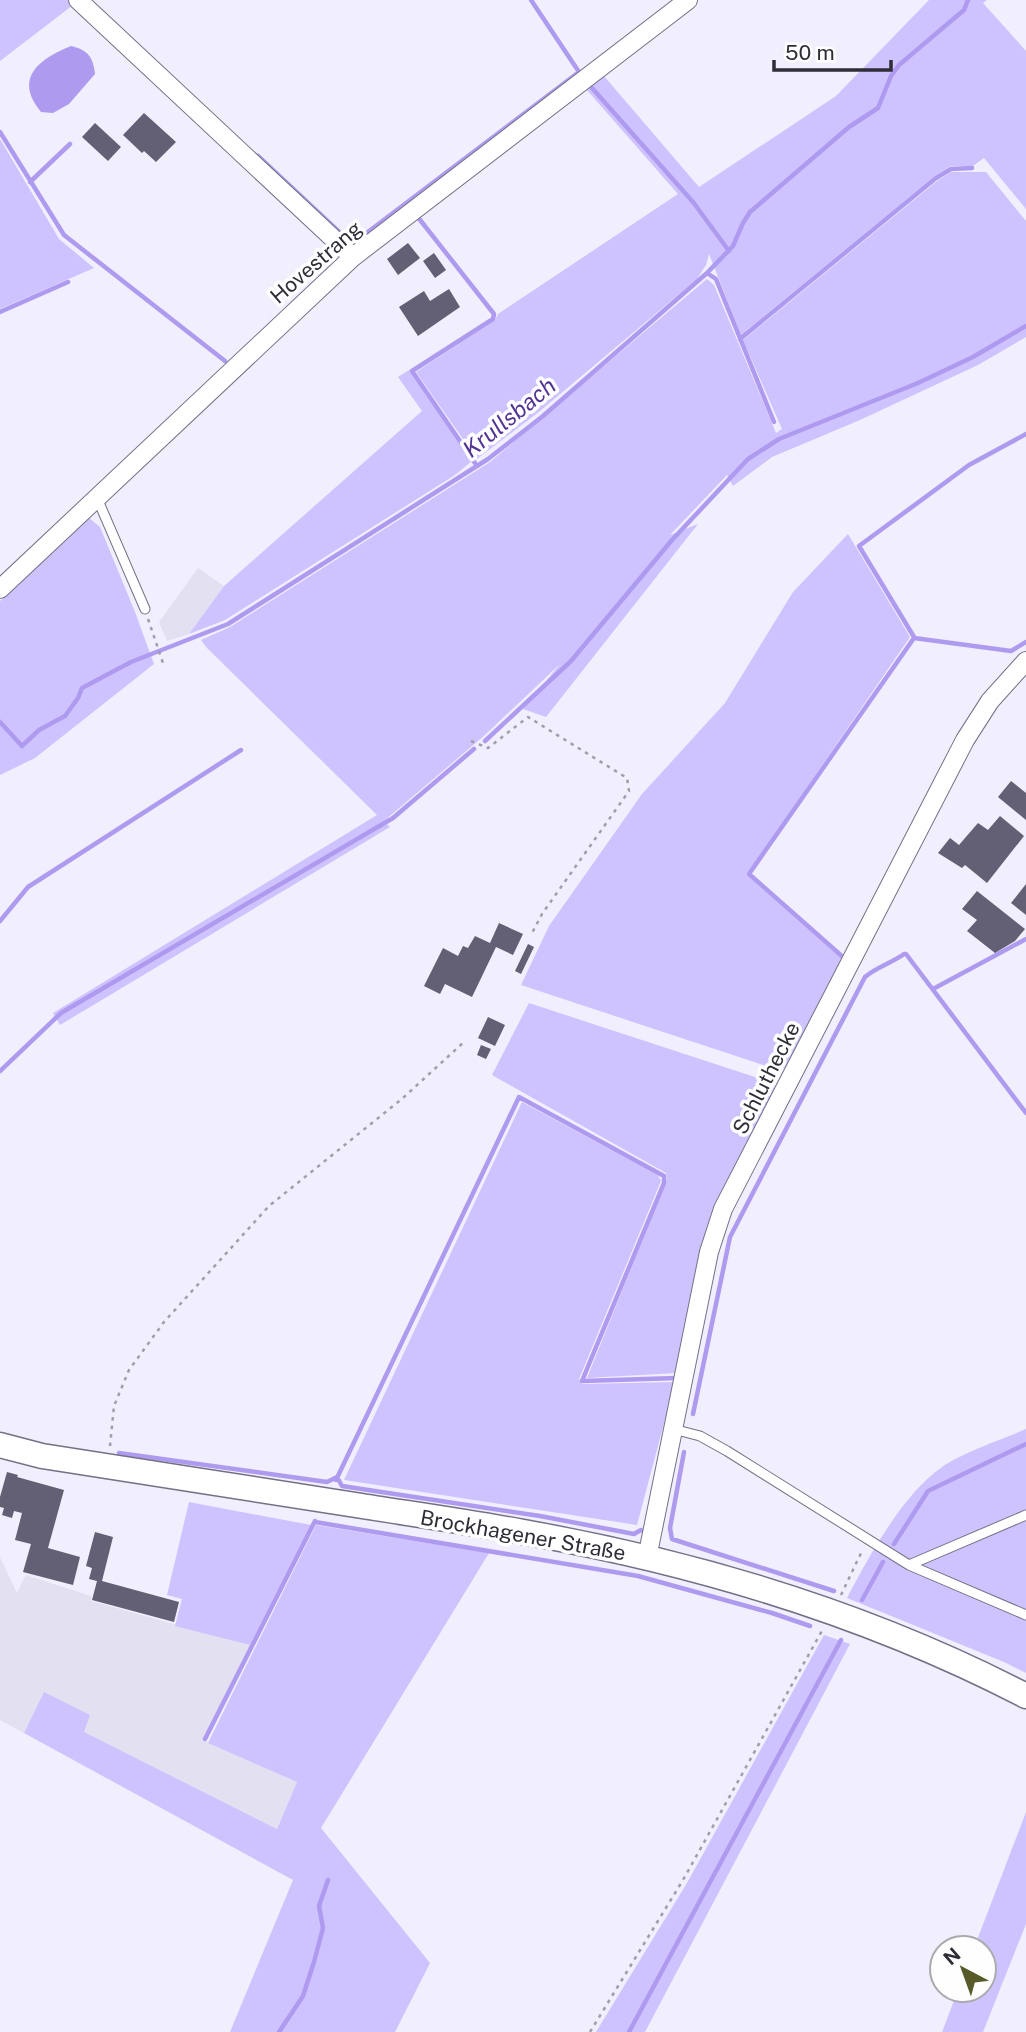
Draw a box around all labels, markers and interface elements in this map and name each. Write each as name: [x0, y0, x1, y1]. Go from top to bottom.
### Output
scale bar: [774, 28, 891, 72]
text: 50 m: [785, 40, 835, 65]
street label: Hovestrang: [265, 215, 367, 309]
water label: Krullsbach: [457, 371, 561, 463]
street label: Schluthecke: [727, 1018, 805, 1138]
street label: Brockhagener Straße: [418, 1505, 628, 1565]
north arrow: [928, 1934, 998, 2004]
text: N: [939, 1943, 965, 1969]

